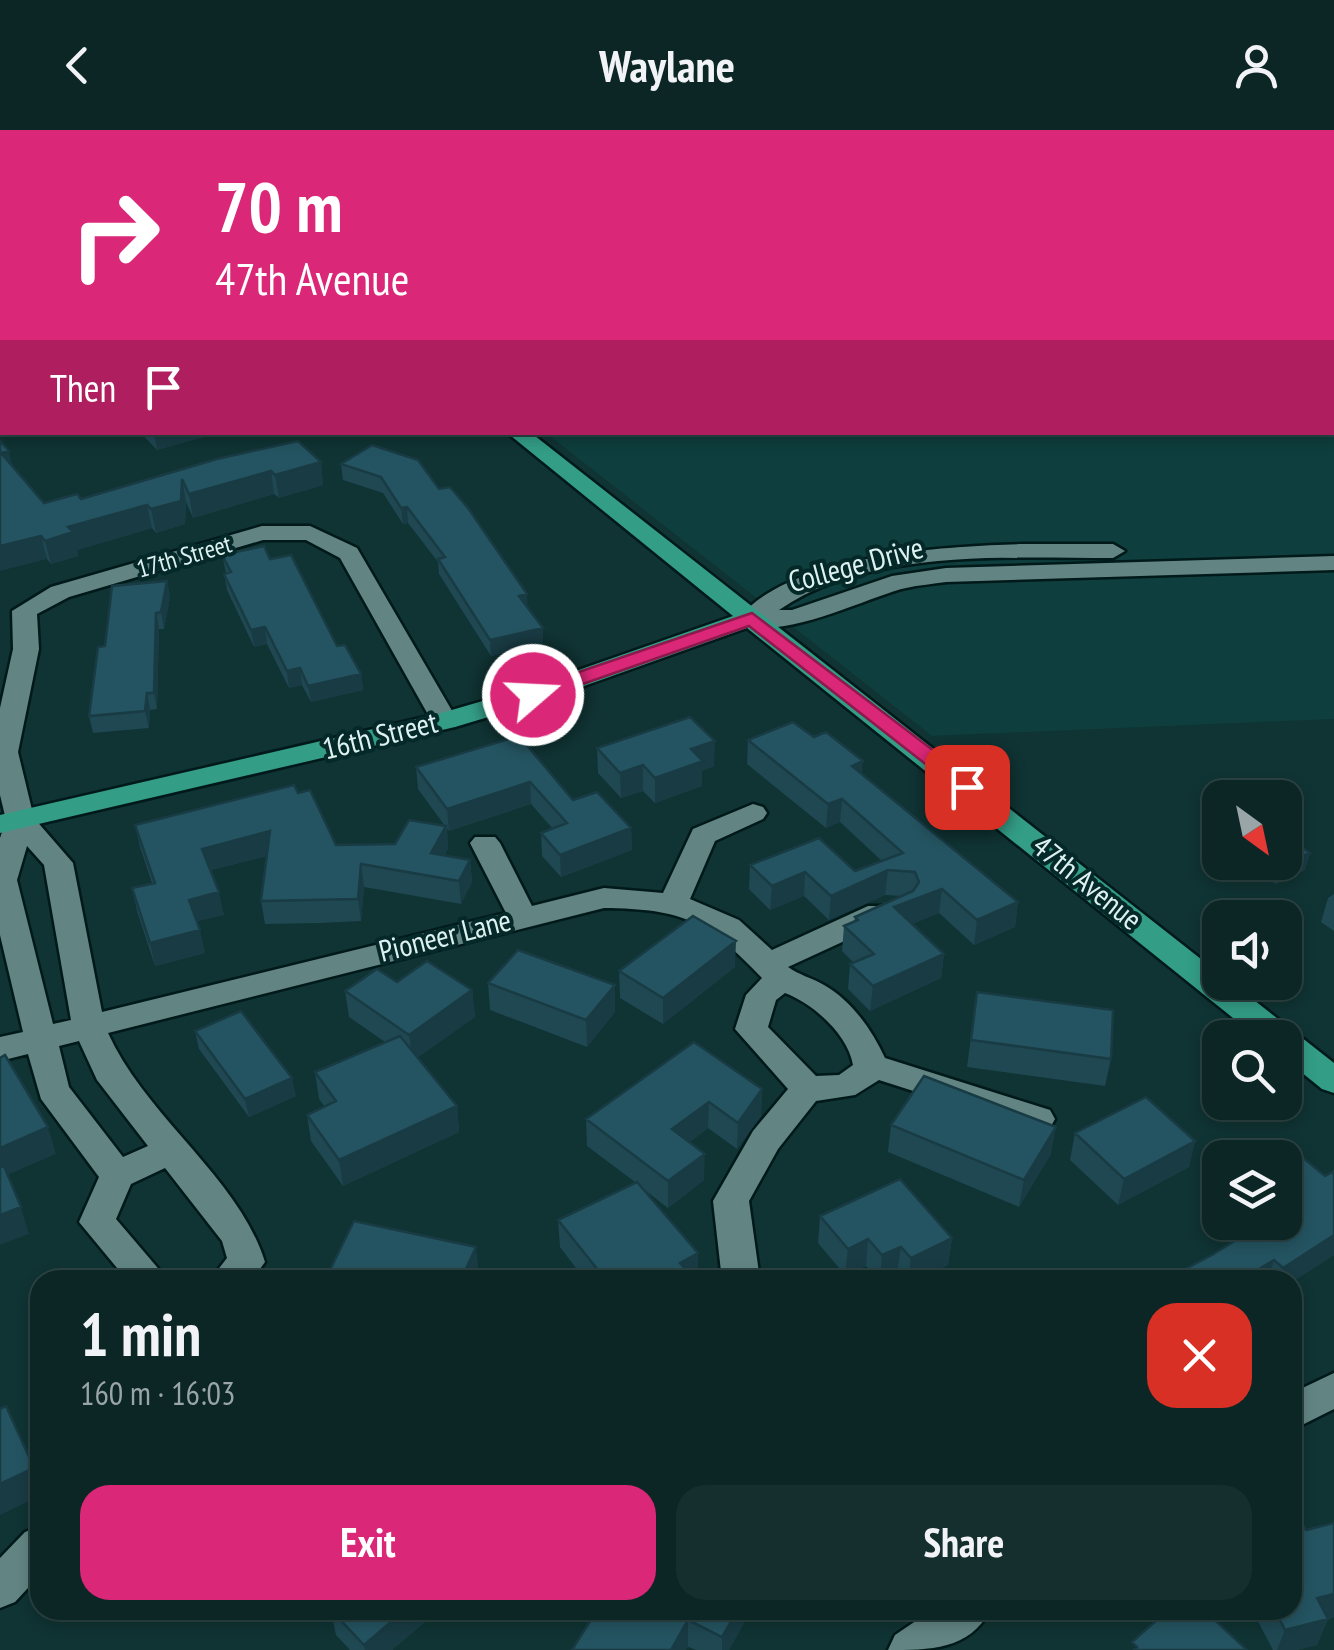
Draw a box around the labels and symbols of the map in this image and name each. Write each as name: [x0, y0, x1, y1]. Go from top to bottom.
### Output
street label: 17th Street: [133, 527, 235, 585]
street label: College Drive: [784, 527, 927, 600]
position arrow: [481, 643, 585, 747]
street label: 16th Street: [318, 701, 442, 768]
pin: [925, 745, 1010, 830]
north arrow: [1202, 780, 1302, 880]
street label: 47th Avenue: [1025, 826, 1151, 938]
street label: Pioneer Lane: [374, 899, 515, 970]

